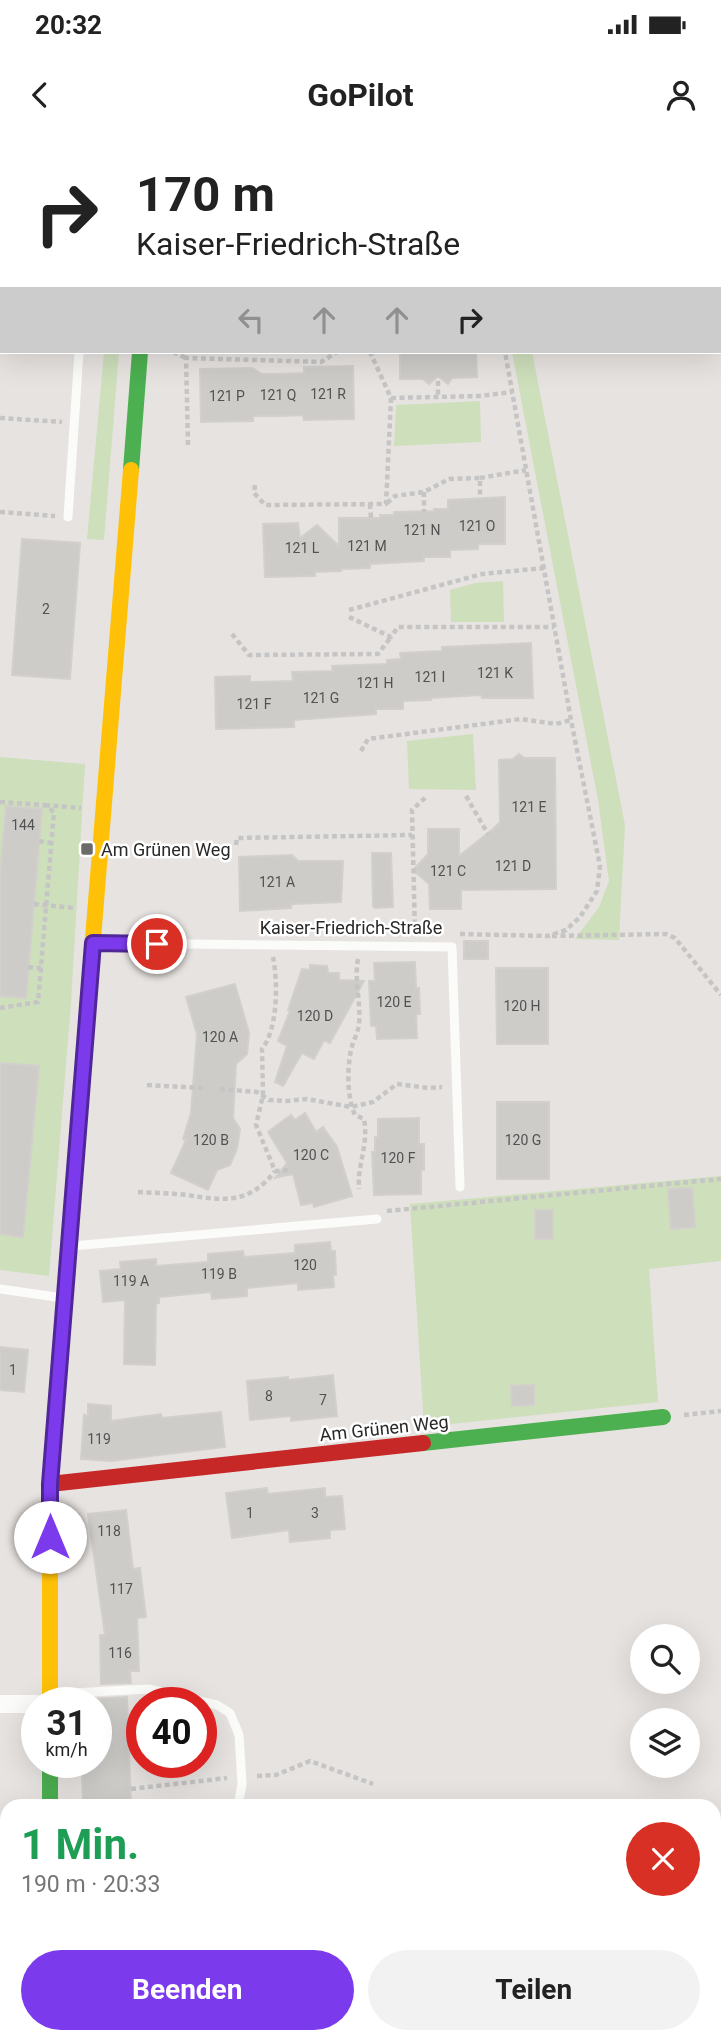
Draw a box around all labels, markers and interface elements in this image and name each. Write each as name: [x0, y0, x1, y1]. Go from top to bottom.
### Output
text: 20:32: [35, 10, 102, 40]
icon: back: [21, 76, 59, 114]
text: GoPilot: [307, 76, 414, 114]
icon: person: [662, 76, 700, 114]
text: 170 m: [136, 166, 275, 223]
icon: right: [21, 168, 112, 259]
text: Kaiser-Friedrich-Straße: [136, 225, 460, 263]
icon: left: [232, 301, 270, 339]
icon: ahead: [305, 301, 343, 339]
icon: ahead: [378, 301, 416, 339]
icon: right: [451, 301, 489, 339]
house number: 121 R: [310, 386, 346, 402]
house number: 121 Q: [260, 387, 296, 403]
house number: 121 P: [209, 388, 245, 404]
house number: 121 O: [459, 518, 495, 534]
house number: 121 N: [403, 522, 441, 538]
house number: 121 M: [347, 538, 387, 554]
house number: 121 L: [285, 540, 320, 556]
house number: 2: [42, 601, 50, 617]
house number: 121 K: [477, 665, 513, 681]
house number: 121 I: [415, 669, 445, 685]
house number: 121 H: [356, 675, 394, 691]
house number: 121 G: [303, 690, 339, 706]
house number: 121 F: [237, 696, 272, 712]
house number: 121 E: [511, 799, 547, 815]
house number: 144: [11, 817, 35, 833]
place label: Am Grünen Weg: [101, 839, 231, 860]
marker: Am Grünen Weg: [79, 841, 95, 857]
house number: 121 D: [495, 858, 531, 874]
house number: 121 C: [430, 863, 466, 879]
house number: 121 A: [259, 874, 295, 890]
pin: [127, 914, 187, 974]
street label: Kaiser-Friedrich-Straße: [260, 917, 442, 938]
icon: arrive: [138, 925, 176, 963]
house number: 120 E: [376, 994, 412, 1010]
house number: 120 H: [503, 998, 541, 1014]
house number: 120 D: [297, 1008, 333, 1024]
house number: 120 A: [202, 1029, 238, 1045]
house number: 120 B: [193, 1132, 229, 1148]
house number: 120 G: [505, 1132, 541, 1148]
house number: 120 C: [293, 1147, 329, 1163]
house number: 120 F: [381, 1150, 416, 1166]
house number: 120: [293, 1257, 317, 1273]
house number: 119 B: [201, 1266, 237, 1282]
house number: 119 A: [113, 1273, 149, 1289]
house number: 1: [9, 1362, 17, 1378]
house number: 8: [265, 1388, 273, 1404]
house number: 7: [319, 1392, 327, 1408]
street label: Am Grünen Weg: [318, 1411, 450, 1445]
house number: 119: [87, 1431, 111, 1447]
position arrow: [13, 1500, 87, 1574]
house number: 1: [246, 1505, 254, 1521]
house number: 3: [311, 1505, 319, 1521]
house number: 118: [97, 1523, 121, 1539]
house number: 117: [109, 1581, 133, 1597]
map controls: [630, 1624, 700, 1778]
button: search: [630, 1624, 700, 1694]
house number: 116: [108, 1645, 132, 1661]
speed limit sign: 40: [126, 1687, 217, 1778]
text: 31: [46, 1703, 87, 1744]
button: layers: [630, 1708, 700, 1778]
text: km/h: [45, 1739, 88, 1760]
text: 1 Min.: [21, 1820, 139, 1869]
button: close: [626, 1822, 700, 1896]
text: 190 m · 20:33: [21, 1871, 160, 1898]
button: Beenden: [21, 1950, 354, 2030]
button: Teilen: [368, 1950, 700, 2030]

